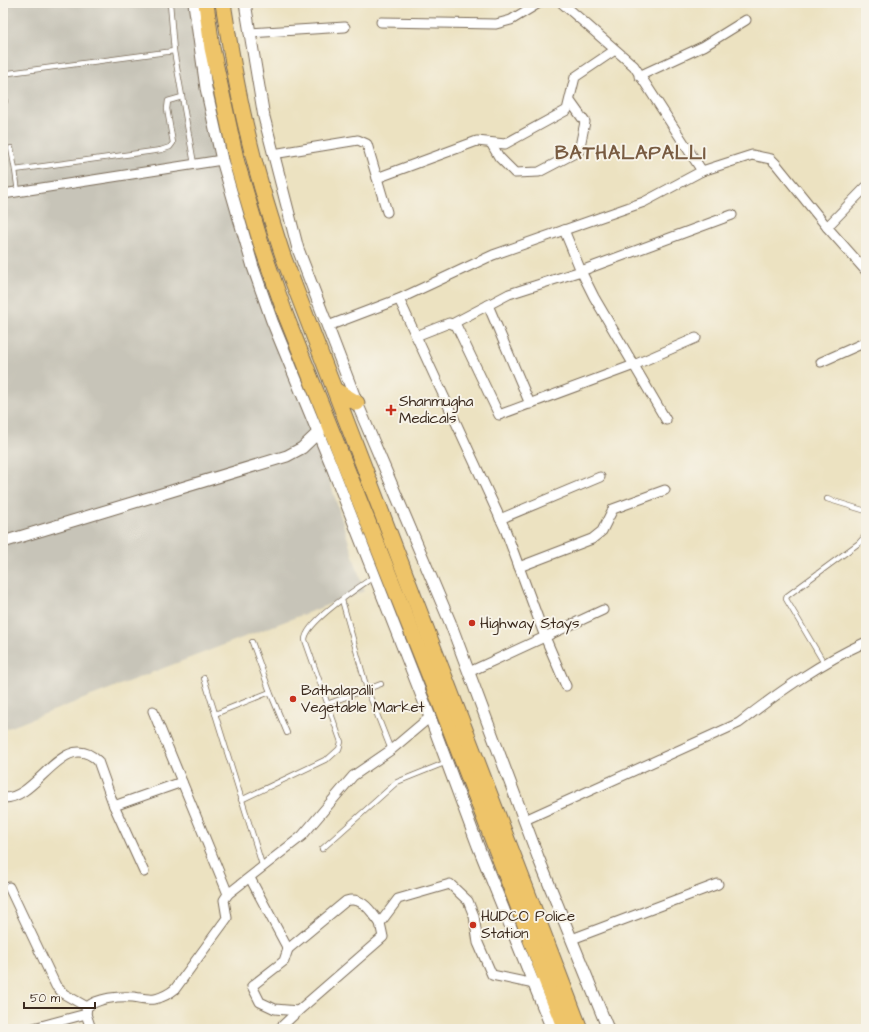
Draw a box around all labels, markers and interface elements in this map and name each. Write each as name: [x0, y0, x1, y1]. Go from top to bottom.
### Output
district label: BATHALAPALLI: [555, 140, 707, 167]
place label: Shanmugha Medicals: [399, 391, 474, 429]
marker: Shanmugha Medicals: [386, 405, 396, 415]
place label: Highway Stays: [480, 613, 580, 635]
marker: Highway Stays: [467, 618, 477, 628]
place label: Bathalapalli Vegetable Market: [301, 680, 425, 719]
marker: Bathalapalli Vegetable Market: [288, 694, 298, 704]
place label: HUDCO Police Station: [481, 906, 575, 944]
marker: HUDCO Police Station: [468, 920, 478, 930]
scale bar: [24, 984, 95, 1010]
text: 50 m: [30, 990, 61, 1007]

